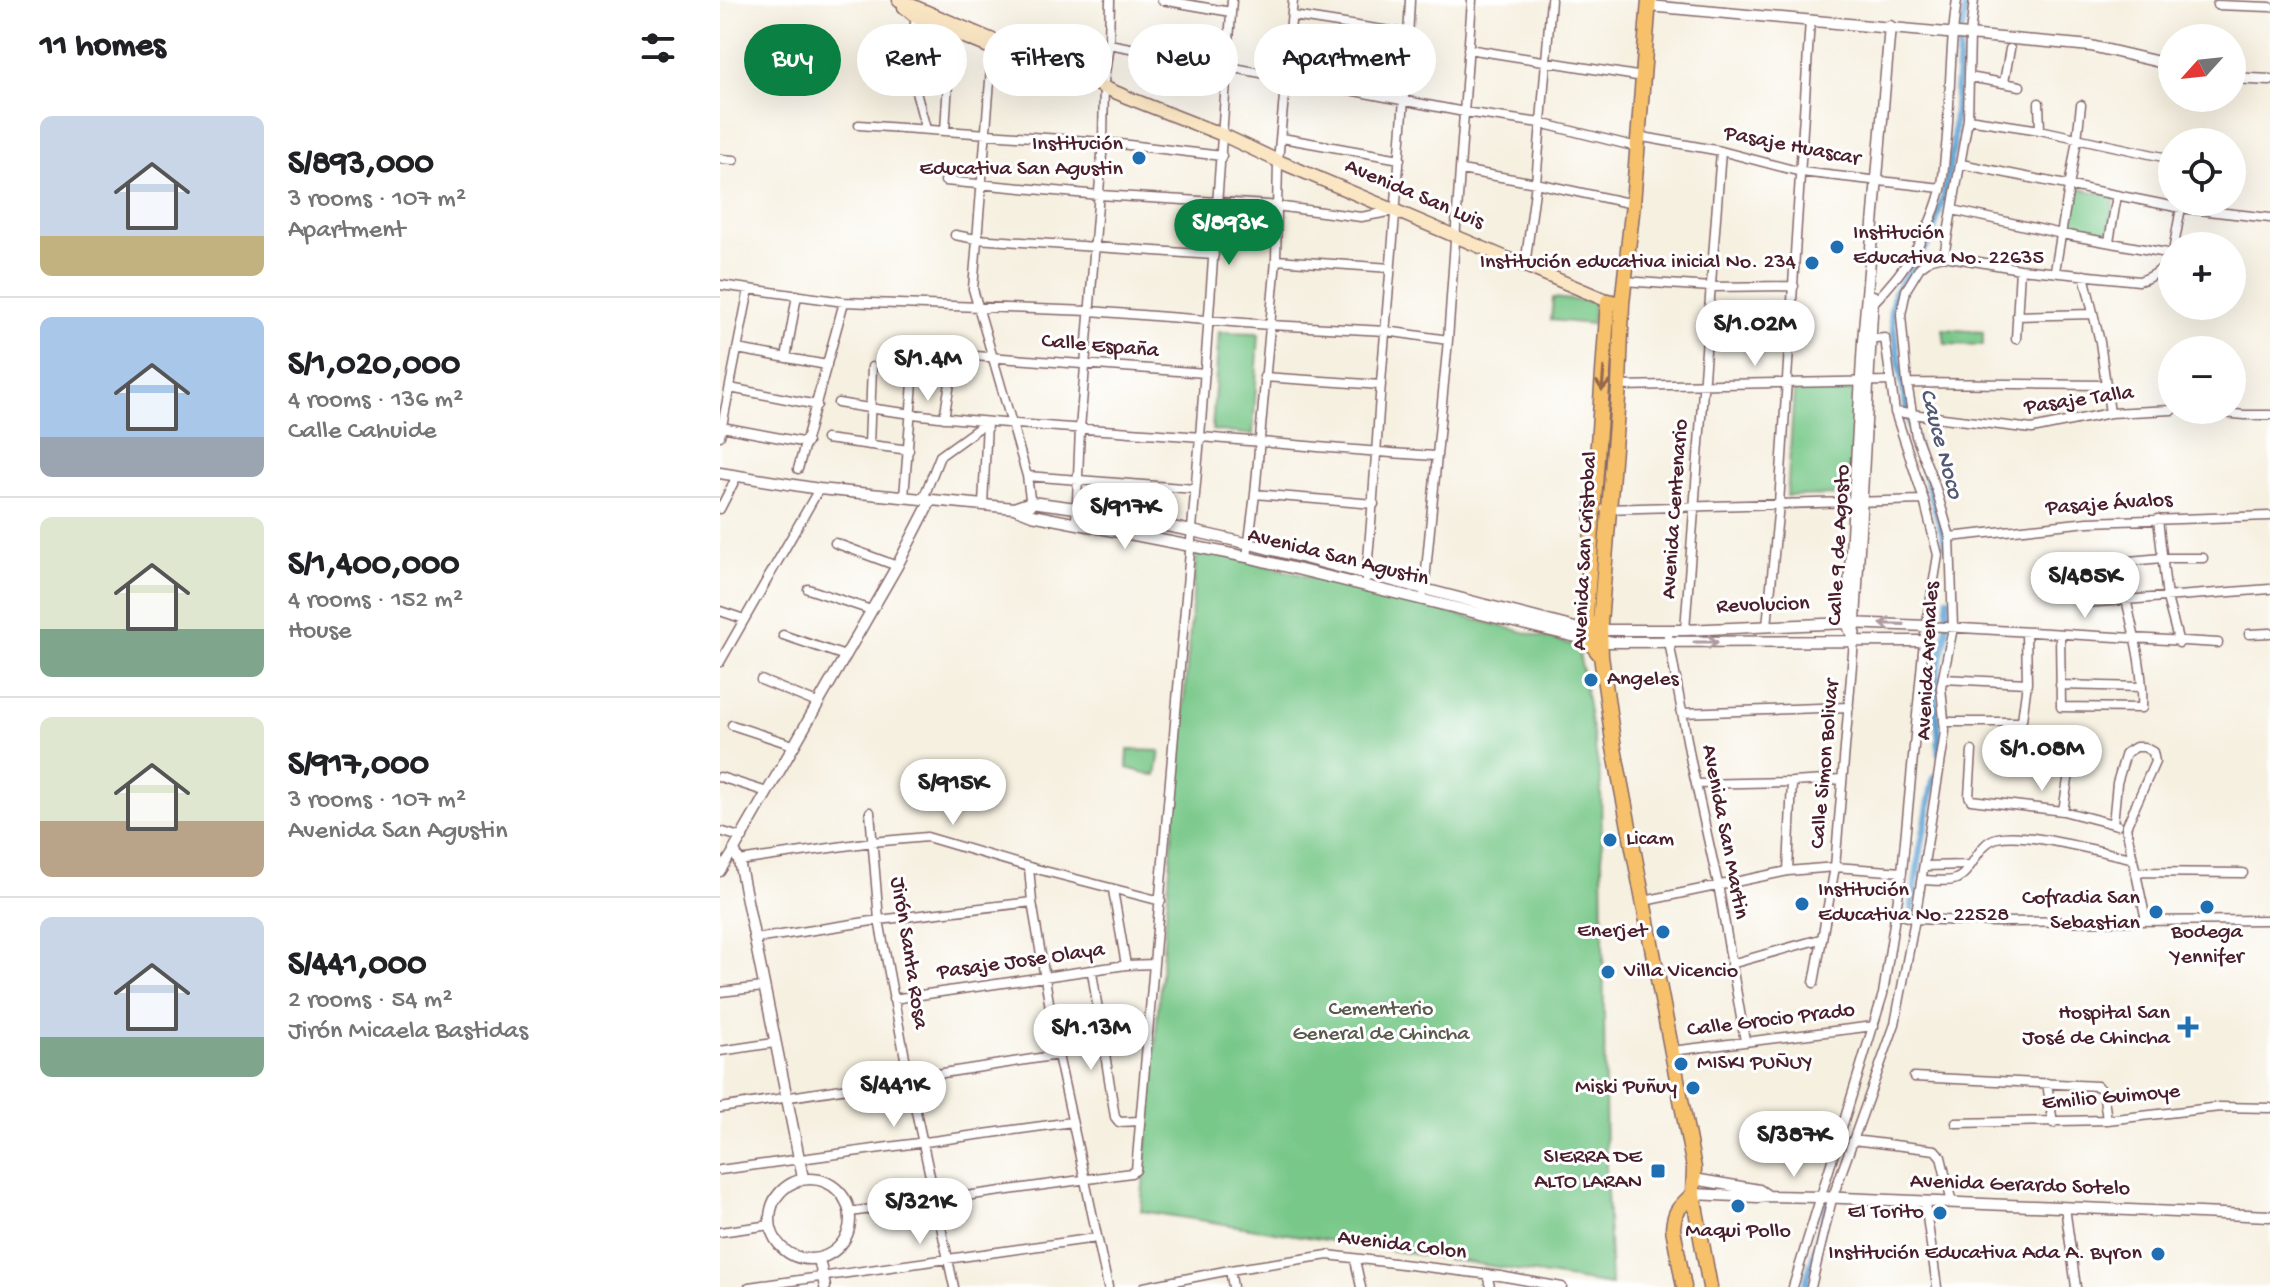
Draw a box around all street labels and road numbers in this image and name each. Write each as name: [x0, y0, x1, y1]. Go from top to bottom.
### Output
street label: Pasaje Huascar: [1721, 121, 1865, 173]
street label: Avenida San Luis: [1340, 154, 1488, 236]
street label: Calle España: [1040, 329, 1161, 365]
street label: Pasaje Talla: [2022, 380, 2136, 422]
street label: Avenida Centenario: [1657, 418, 1695, 600]
street label: Avenida San Cristobal: [1568, 451, 1604, 651]
street label: Calle 9 de Agosto: [1823, 464, 1857, 626]
street label: Pasaje Ávalos: [2044, 488, 2174, 522]
street label: Avenida San Agustin: [1245, 523, 1432, 593]
street label: Avenida Arenales: [1912, 580, 1946, 741]
street label: Revolucion: [1716, 591, 1811, 621]
street label: Calle Simon Bolivar: [1806, 676, 1847, 850]
street label: Avenida San Martin: [1694, 743, 1754, 922]
street label: Jirón Santa Rosa: [883, 875, 933, 1032]
street label: Pasaje Jose Olaya: [935, 937, 1107, 987]
street label: Calle Grocio Prado: [1686, 998, 1856, 1044]
street label: Emilio Guimoye: [2041, 1079, 2182, 1117]
street label: Avenida Gerardo Sotelo: [1909, 1169, 2131, 1203]
street label: Avenida Colon: [1336, 1225, 1468, 1267]

